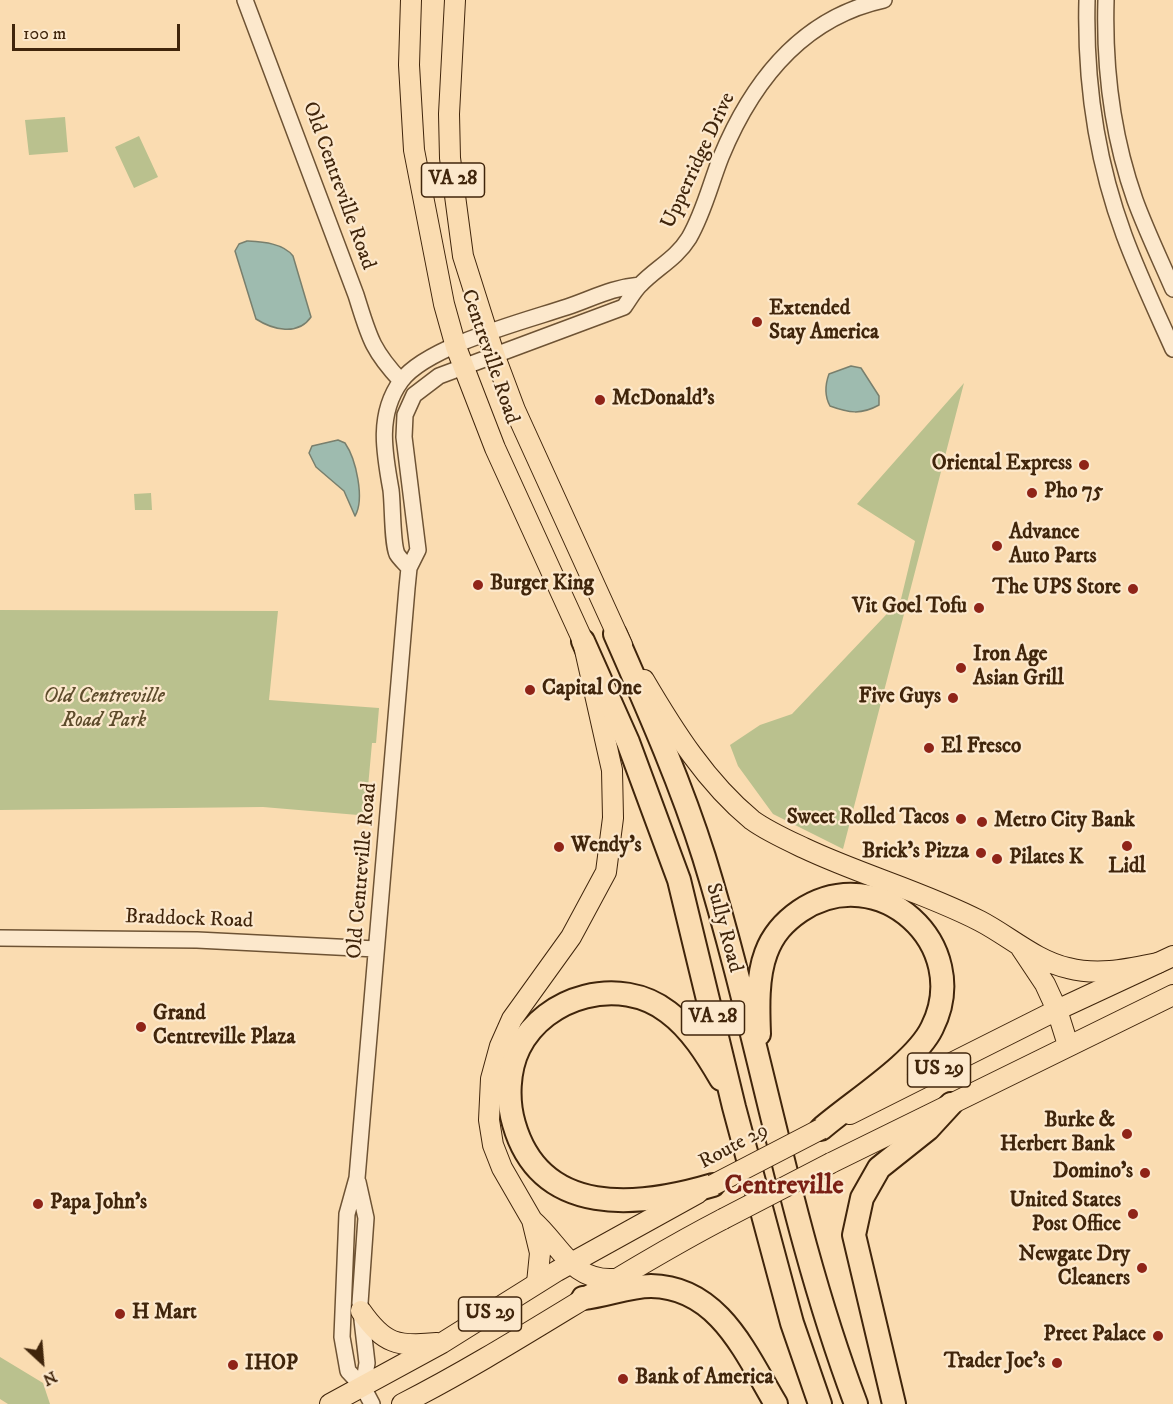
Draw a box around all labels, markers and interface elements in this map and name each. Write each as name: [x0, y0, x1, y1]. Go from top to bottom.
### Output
scale bar: [15, 12, 183, 50]
text: 100 m: [23, 23, 66, 45]
street label: Upperridge Drive: [656, 89, 742, 233]
street label: Old Centreville Road: [296, 99, 380, 273]
road number: VA 28: [422, 163, 484, 197]
street label: Centreville Road: [454, 286, 524, 428]
place label: Extended Stay America: [769, 297, 879, 347]
marker: Extended Stay America: [750, 315, 764, 329]
place label: McDonald's: [612, 387, 715, 413]
marker: McDonald's: [593, 393, 607, 407]
place label: Oriental Express: [932, 452, 1072, 478]
marker: Oriental Express: [1077, 458, 1091, 472]
place label: Pho 75: [1044, 480, 1103, 506]
marker: Pho 75: [1025, 486, 1039, 500]
place label: Advance Auto Parts: [1009, 521, 1097, 571]
marker: Advance Auto Parts: [990, 539, 1004, 553]
place label: Burger King: [490, 572, 594, 598]
place label: The UPS Store: [993, 576, 1121, 602]
marker: Burger King: [471, 578, 485, 592]
marker: The UPS Store: [1126, 582, 1140, 596]
place label: Vit Goel Tofu: [852, 595, 967, 621]
marker: Vit Goel Tofu: [972, 601, 986, 615]
place label: Iron Age Asian Grill: [973, 643, 1064, 693]
marker: Iron Age Asian Grill: [954, 661, 968, 675]
place label: Capital One: [542, 677, 642, 703]
marker: Capital One: [523, 683, 537, 697]
park label: Old Centreville Road Park: [43, 685, 165, 735]
place label: Five Guys: [859, 685, 941, 711]
marker: Five Guys: [946, 691, 960, 705]
place label: El Fresco: [941, 735, 1021, 761]
marker: El Fresco: [922, 741, 936, 755]
street label: Old Centreville Road: [343, 782, 383, 960]
place label: Sweet Rolled Tacos: [787, 806, 949, 832]
place label: Metro City Bank: [994, 809, 1135, 835]
marker: Sweet Rolled Tacos: [954, 812, 968, 826]
marker: Metro City Bank: [975, 815, 989, 829]
place label: Wendy's: [571, 834, 642, 860]
marker: Lidl: [1120, 839, 1134, 853]
marker: Wendy's: [552, 840, 566, 854]
place label: Brick's Pizza: [862, 840, 969, 866]
marker: Brick's Pizza: [974, 846, 988, 860]
place label: Pilates K: [1009, 846, 1084, 872]
marker: Pilates K: [990, 852, 1004, 866]
place label: Lidl: [1108, 855, 1146, 881]
street label: Sully Road: [699, 881, 747, 975]
street label: Braddock Road: [124, 905, 254, 935]
road number: VA 28: [682, 1001, 744, 1035]
place label: Grand Centreville Plaza: [153, 1002, 296, 1052]
marker: Grand Centreville Plaza: [134, 1020, 148, 1034]
road number: US 29: [908, 1053, 970, 1087]
place label: Burke & Herbert Bank: [1000, 1109, 1115, 1159]
street label: Route 29: [695, 1118, 773, 1176]
marker: Burke & Herbert Bank: [1120, 1127, 1134, 1141]
place label: Domino's: [1053, 1160, 1133, 1186]
marker: Domino's: [1138, 1166, 1152, 1180]
district label: Centreville: [724, 1171, 844, 1203]
place label: United States Post Office: [1009, 1189, 1121, 1239]
place label: Papa John's: [50, 1191, 147, 1217]
marker: Papa John's: [31, 1197, 45, 1211]
marker: United States Post Office: [1126, 1207, 1140, 1221]
place label: Newgate Dry Cleaners: [1019, 1243, 1130, 1293]
marker: Newgate Dry Cleaners: [1135, 1261, 1149, 1275]
road number: US 29: [458, 1297, 522, 1331]
place label: H Mart: [132, 1301, 197, 1327]
marker: H Mart: [113, 1307, 127, 1321]
place label: Preet Palace: [1043, 1323, 1146, 1349]
marker: Preet Palace: [1151, 1329, 1165, 1343]
north arrow: [12, 1332, 72, 1392]
place label: Trader Joe's: [944, 1350, 1045, 1376]
place label: IHOP: [245, 1352, 298, 1378]
marker: Trader Joe's: [1050, 1356, 1064, 1370]
marker: IHOP: [226, 1358, 240, 1372]
text: N: [40, 1366, 60, 1390]
place label: Bank of America: [635, 1366, 773, 1392]
marker: Bank of America: [616, 1372, 630, 1386]

